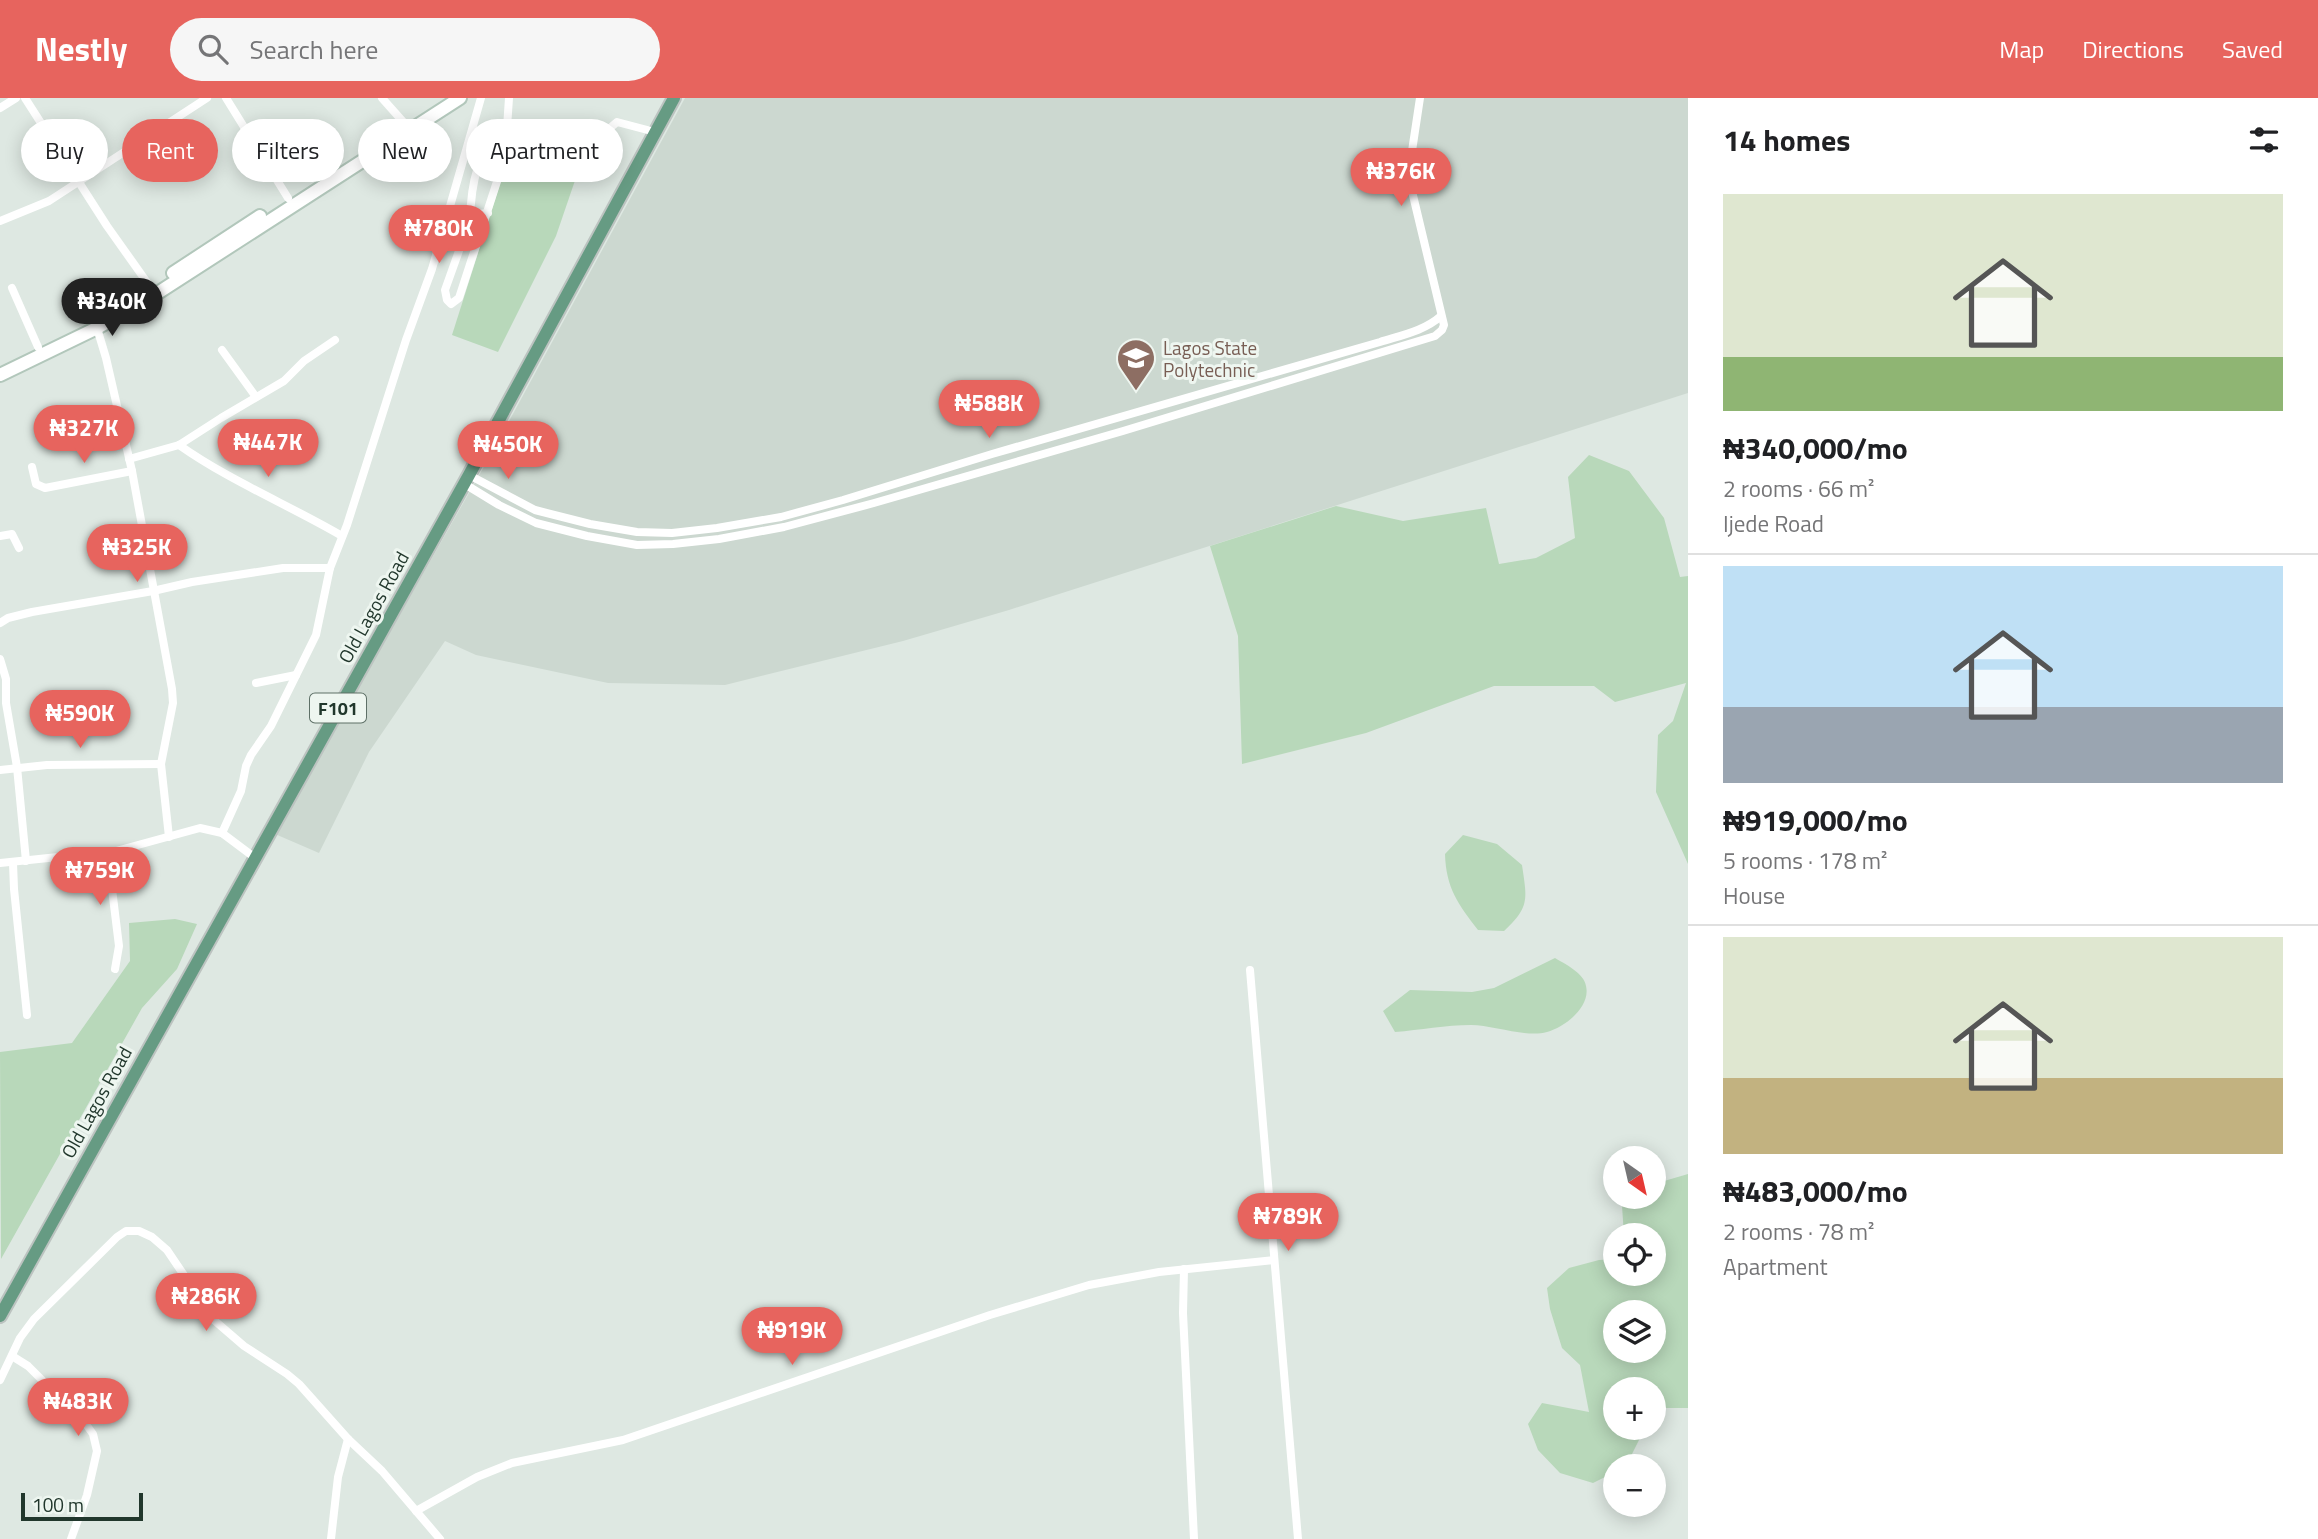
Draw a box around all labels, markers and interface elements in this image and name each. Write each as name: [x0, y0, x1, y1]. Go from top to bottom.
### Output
search box: [170, 18, 660, 81]
text: Nestly: [35, 24, 128, 74]
icon: search: [194, 30, 232, 68]
text: Search here: [250, 30, 378, 69]
text: Map: [1999, 31, 2044, 67]
text: Directions: [2082, 31, 2184, 67]
text: Saved: [2222, 31, 2283, 67]
text: 14 homes: [1723, 117, 1850, 163]
chip: Buy: [21, 119, 108, 182]
chip: Rent: [122, 119, 218, 182]
chip: Filters: [232, 119, 344, 182]
chip: New: [358, 119, 452, 182]
chip: Apartment: [466, 119, 623, 182]
icon: filters: [2245, 121, 2283, 159]
pin: ₦376K: [1352, 148, 1450, 208]
text: ₦376K: [1367, 153, 1435, 188]
pin: ₦780K: [390, 206, 488, 265]
text: ₦780K: [405, 210, 473, 245]
icon: home: [1940, 240, 2066, 366]
pin: ₦340K: [63, 278, 161, 338]
text: ₦340K: [78, 283, 146, 318]
place label: Lagos State Polytechnic: [1163, 333, 1257, 384]
school or university icon: Lagos State Polytechnic: [1115, 337, 1157, 392]
pin: ₦588K: [940, 380, 1038, 440]
text: ₦588K: [955, 385, 1023, 420]
pin: ₦327K: [35, 406, 133, 465]
text: ₦327K: [50, 410, 118, 445]
pin: ₦447K: [219, 420, 317, 479]
pin: ₦450K: [459, 422, 557, 481]
text: ₦447K: [234, 424, 302, 459]
text: ₦340,000/mo: [1723, 425, 1908, 471]
text: ₦450K: [474, 426, 542, 461]
text: 2 rooms · 66 m²: [1723, 471, 1874, 506]
text: Ijede Road: [1723, 506, 1824, 541]
pin: ₦325K: [88, 524, 186, 584]
text: ₦325K: [103, 529, 171, 564]
street label: Old Lagos Road: [330, 546, 416, 668]
icon: home: [1940, 612, 2066, 738]
pin: ₦590K: [31, 690, 129, 750]
road number: F101: [310, 694, 366, 722]
text: ₦590K: [46, 695, 114, 730]
text: ₦919,000/mo: [1723, 797, 1908, 843]
text: 5 rooms · 178 m²: [1723, 843, 1887, 878]
pin: ₦759K: [51, 848, 149, 907]
text: ₦759K: [66, 852, 134, 887]
text: House: [1723, 878, 1785, 913]
icon: home: [1940, 983, 2066, 1109]
street label: Old Lagos Road: [53, 1041, 139, 1163]
north arrow: [1603, 1146, 1666, 1209]
map controls: [1603, 1146, 1666, 1517]
text: ₦483,000/mo: [1723, 1168, 1908, 1214]
pin: ₦789K: [1239, 1194, 1337, 1253]
text: ₦789K: [1254, 1198, 1322, 1233]
text: 2 rooms · 78 m²: [1723, 1214, 1874, 1249]
button: locate: [1603, 1223, 1666, 1286]
text: Apartment: [1723, 1249, 1828, 1284]
pin: ₦286K: [157, 1274, 255, 1333]
text: ₦286K: [172, 1278, 240, 1313]
button: layers: [1603, 1300, 1666, 1363]
pin: ₦919K: [743, 1308, 841, 1367]
text: ₦919K: [758, 1312, 826, 1347]
button: +: [1603, 1377, 1666, 1440]
pin: ₦483K: [29, 1378, 127, 1438]
text: ₦483K: [44, 1383, 112, 1418]
button: −: [1603, 1454, 1666, 1517]
scale bar: [21, 1490, 144, 1522]
text: 100 m: [32, 1490, 84, 1519]

